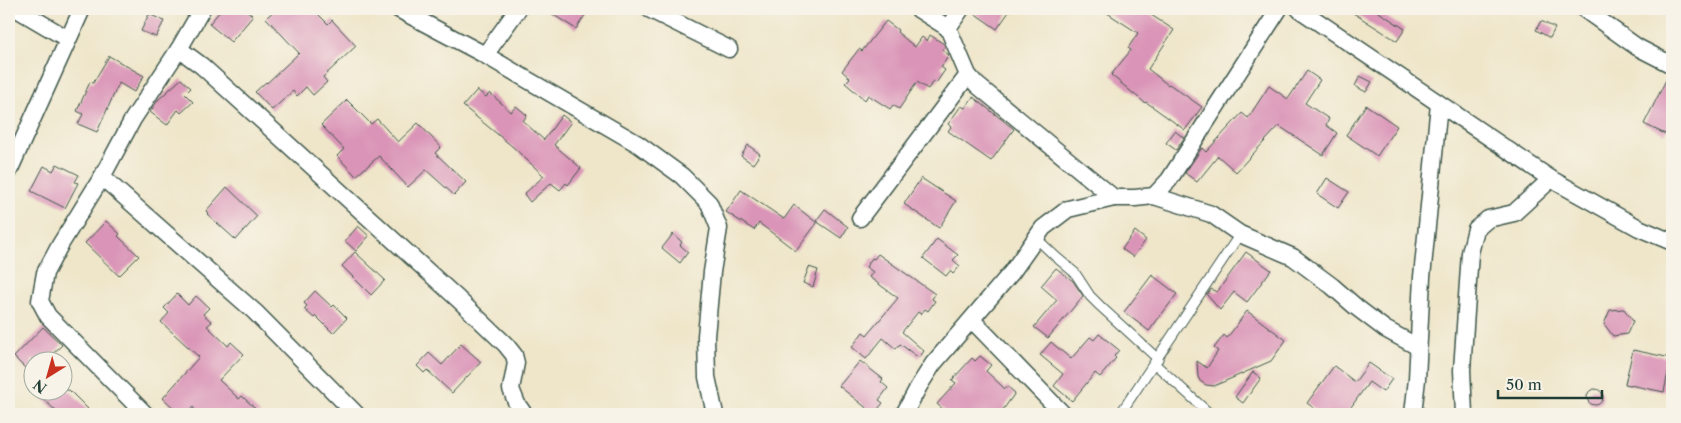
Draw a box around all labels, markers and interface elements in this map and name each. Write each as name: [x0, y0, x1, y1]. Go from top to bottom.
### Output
north arrow: [22, 350, 72, 400]
scale bar: [1498, 368, 1602, 400]
text: 50 m: [1506, 375, 1542, 394]
text: N: [30, 376, 50, 397]

